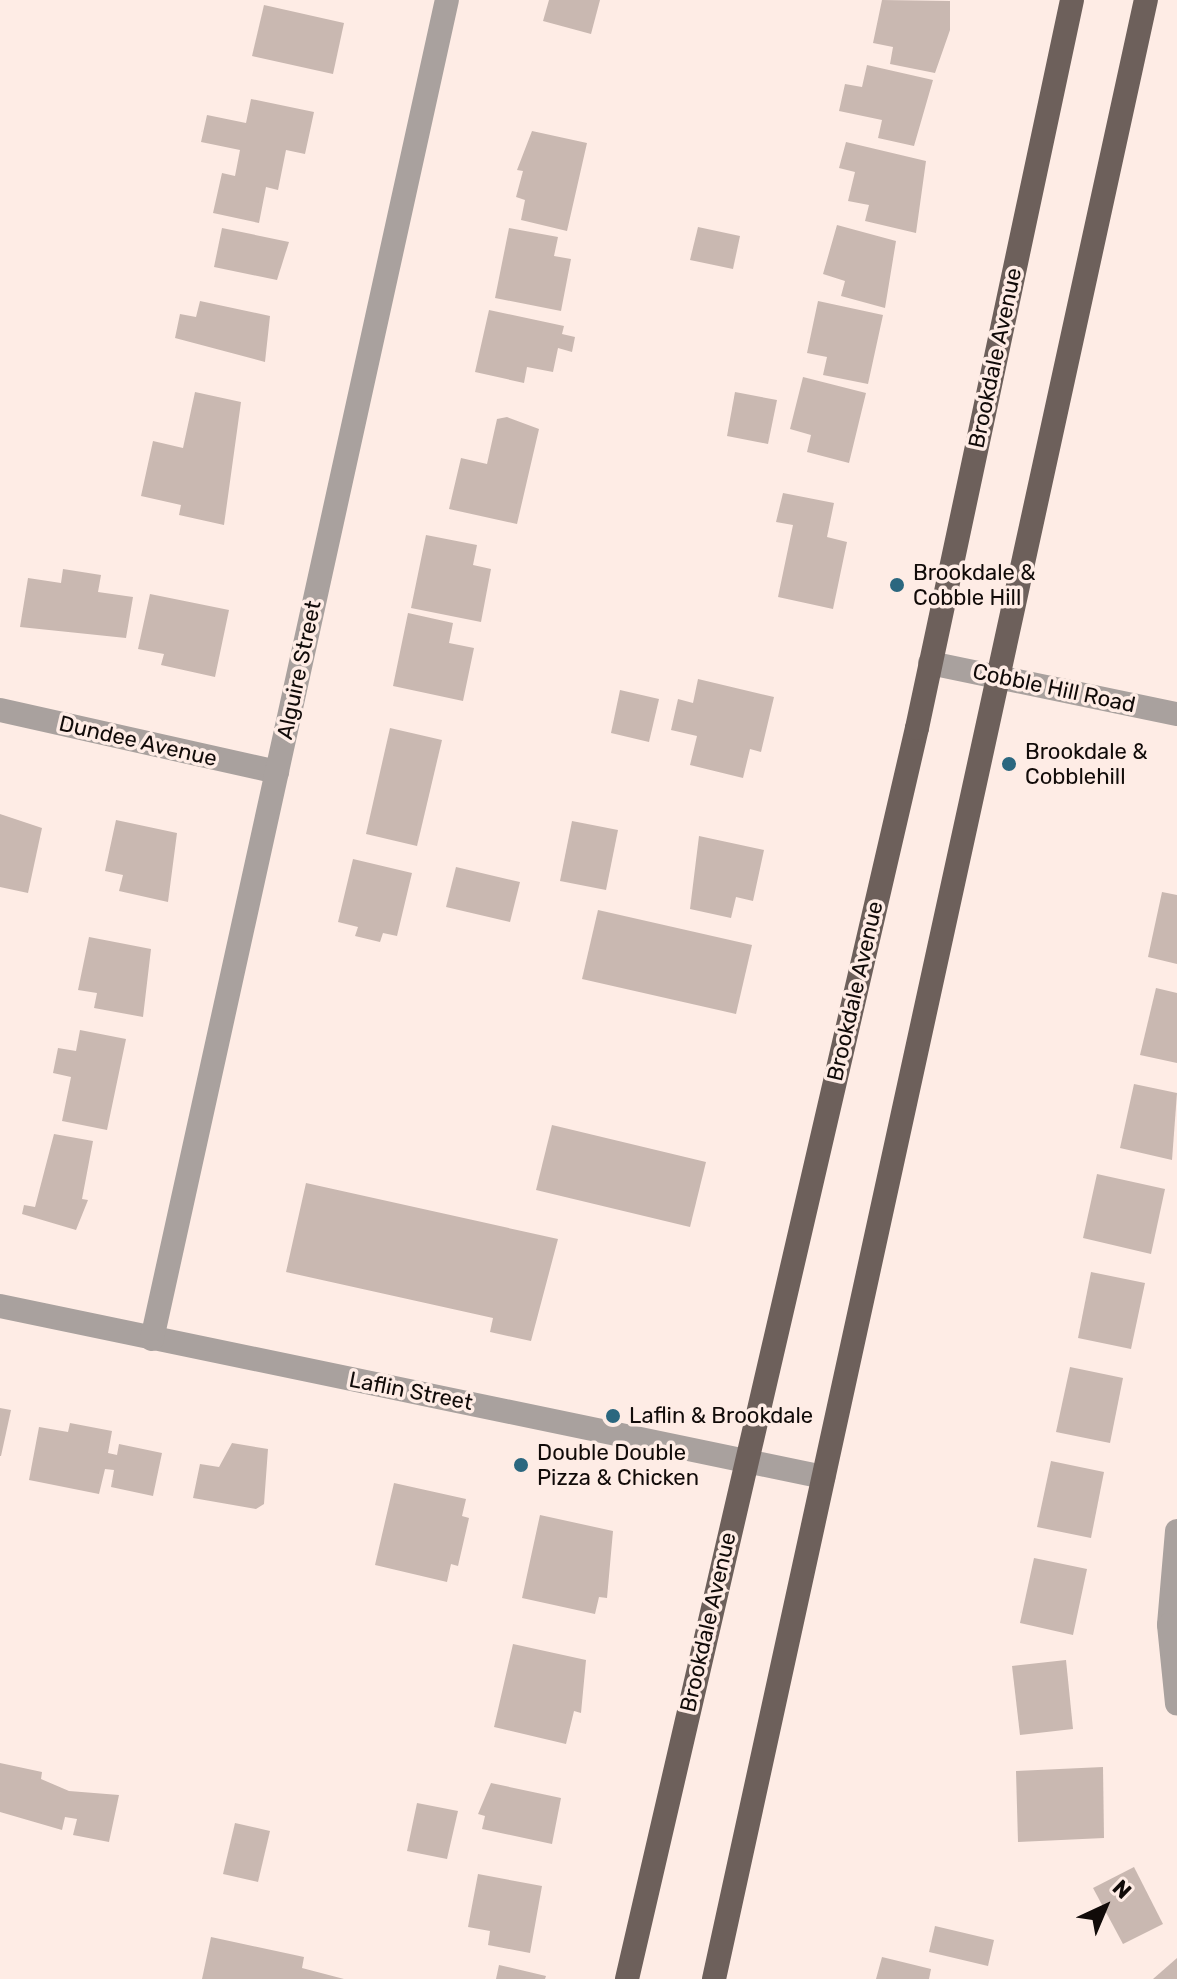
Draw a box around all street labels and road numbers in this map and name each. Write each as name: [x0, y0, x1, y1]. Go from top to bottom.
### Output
street label: Brookdale Avenue: [963, 265, 1027, 451]
street label: Alguire Street: [271, 598, 327, 742]
street label: Cobble Hill Road: [970, 658, 1138, 718]
street label: Dundee Avenue: [56, 710, 220, 772]
street label: Brookdale Avenue: [821, 898, 889, 1084]
street label: Laflin Street: [347, 1366, 475, 1416]
street label: Brookdale Avenue: [674, 1529, 742, 1715]

